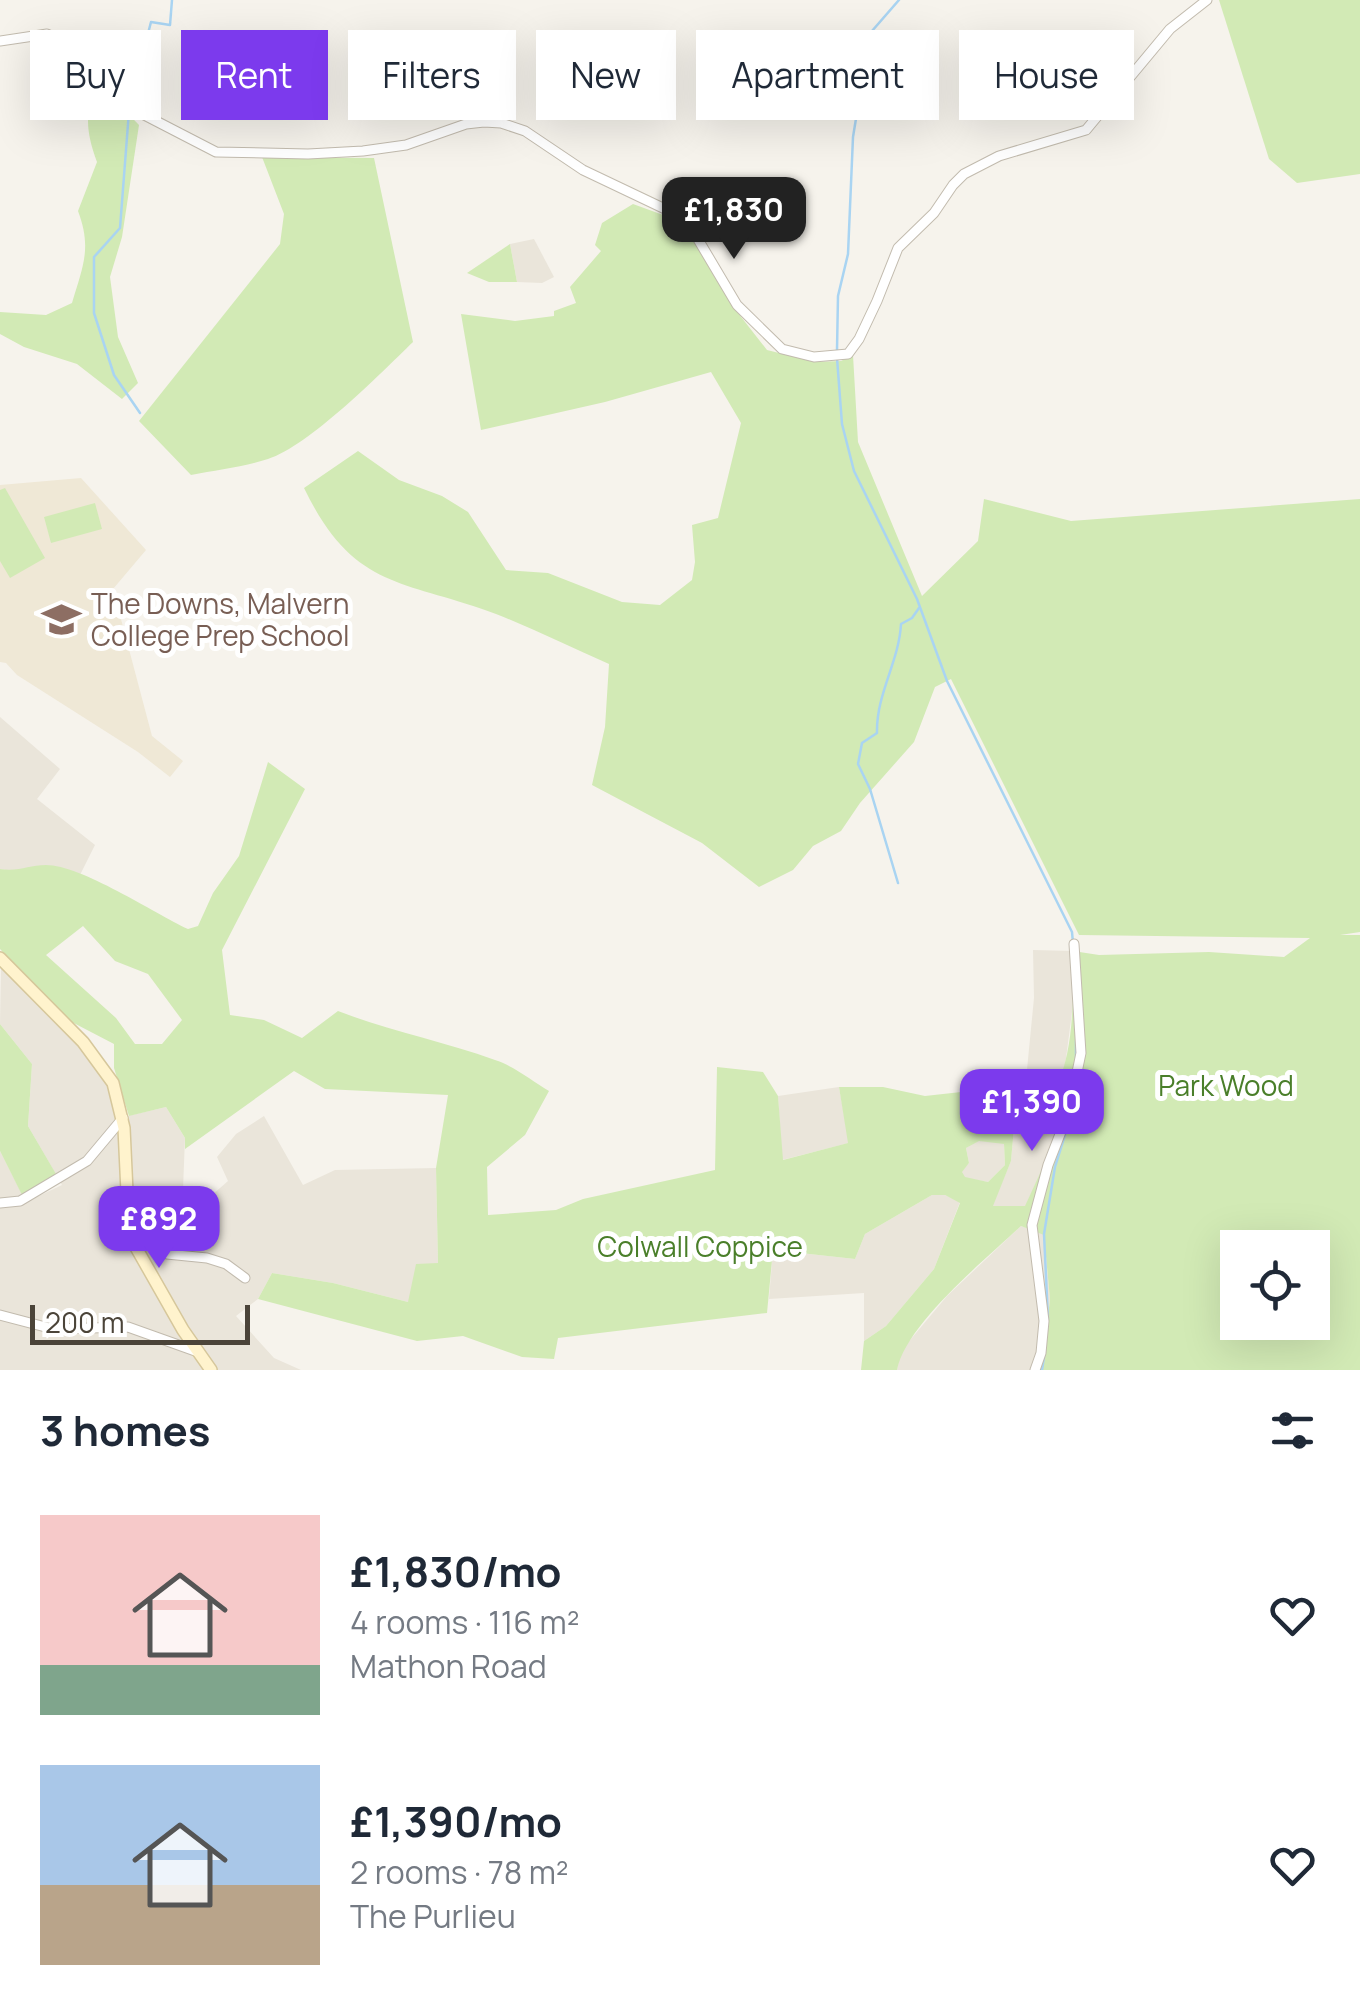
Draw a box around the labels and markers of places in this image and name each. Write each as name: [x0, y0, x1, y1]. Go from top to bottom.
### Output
pin: £1,830: [653, 177, 815, 262]
place label: The Downs, Malvern College Prep School: [91, 584, 349, 654]
school or university icon: The Downs, Malvern College Prep School: [40, 599, 82, 641]
pin: £1,390: [951, 1069, 1113, 1154]
pin: £892: [100, 1186, 218, 1271]

